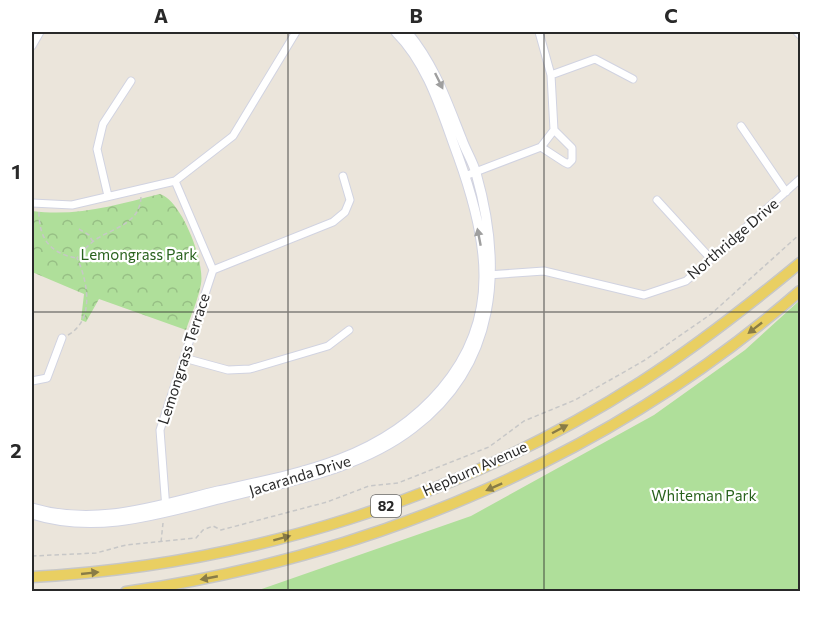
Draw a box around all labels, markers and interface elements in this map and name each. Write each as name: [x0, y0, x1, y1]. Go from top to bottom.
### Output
text: A: [154, 3, 168, 27]
text: B: [409, 3, 423, 27]
text: C: [664, 3, 678, 27]
one-way arrow: [434, 72, 443, 89]
text: 1: [11, 159, 21, 183]
street label: Northridge Drive: [683, 194, 782, 283]
one-way arrow: [474, 228, 483, 247]
park label: Lemongrass Park: [81, 245, 197, 263]
street label: Lemongrass Terrace: [153, 291, 213, 427]
one-way arrow: [748, 322, 763, 334]
one-way arrow: [552, 424, 569, 434]
street label: Hepburn Avenue: [419, 437, 530, 499]
text: 2: [10, 438, 22, 462]
street label: Jacaranda Drive: [247, 451, 353, 499]
one-way arrow: [486, 482, 503, 491]
park label: Whiteman Park: [651, 486, 757, 504]
road number: 82: [371, 495, 401, 517]
one-way arrow: [272, 533, 291, 543]
one-way arrow: [80, 568, 99, 578]
one-way arrow: [199, 574, 218, 583]

